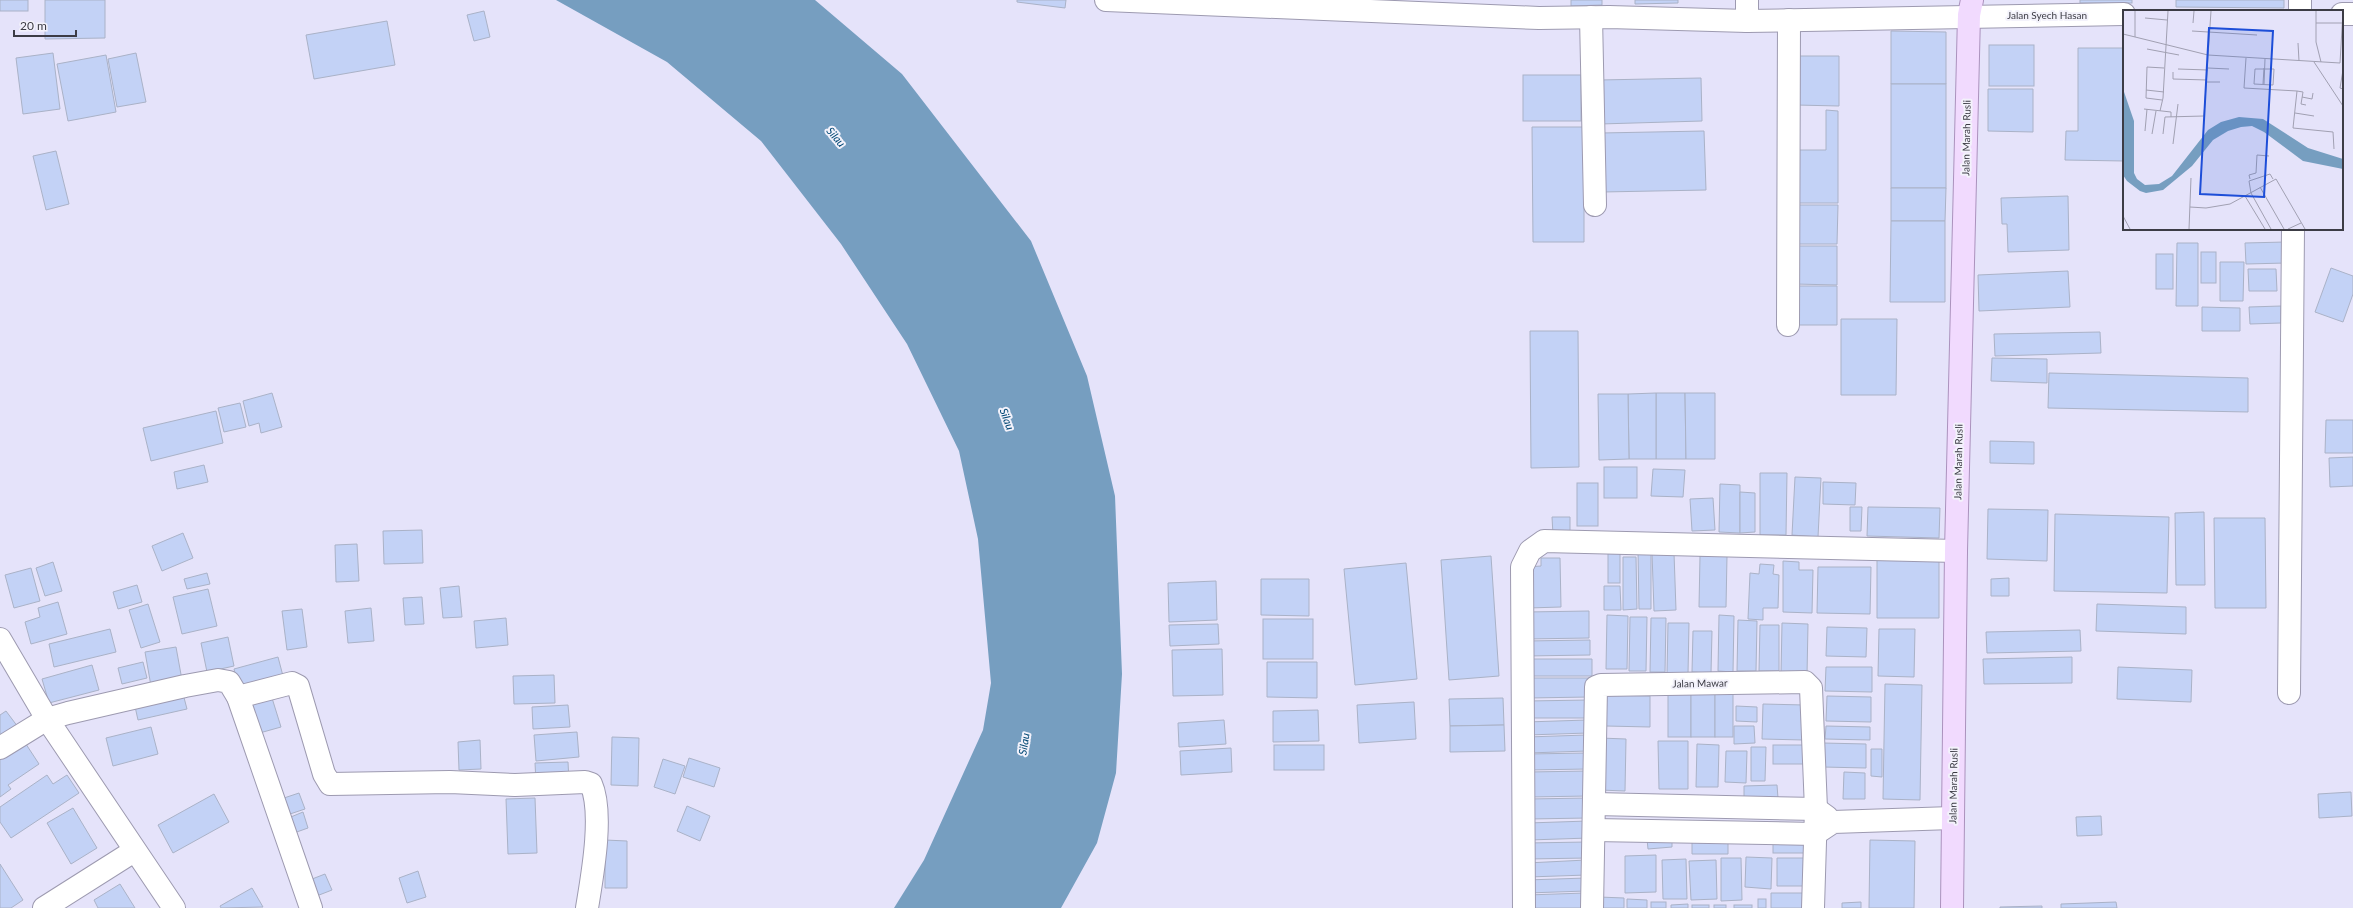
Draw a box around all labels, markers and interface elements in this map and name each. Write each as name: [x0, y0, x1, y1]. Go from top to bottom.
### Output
street label: Jalan Syech Hasan: [2007, 9, 2087, 21]
inset map: [2123, 10, 2343, 230]
scale bar: [14, 12, 76, 38]
text: 20 m: [20, 18, 47, 33]
street label: Jalan Marah Rusli: [1959, 100, 1973, 176]
water label: Silau: [824, 124, 849, 149]
water label: Silau: [998, 406, 1017, 432]
street label: Jalan Marah Rusli: [1951, 424, 1965, 500]
street label: Jalan Mawar: [1672, 677, 1728, 689]
water label: Silau: [1015, 732, 1032, 756]
street label: Jalan Marah Rusli: [1946, 748, 1960, 824]

